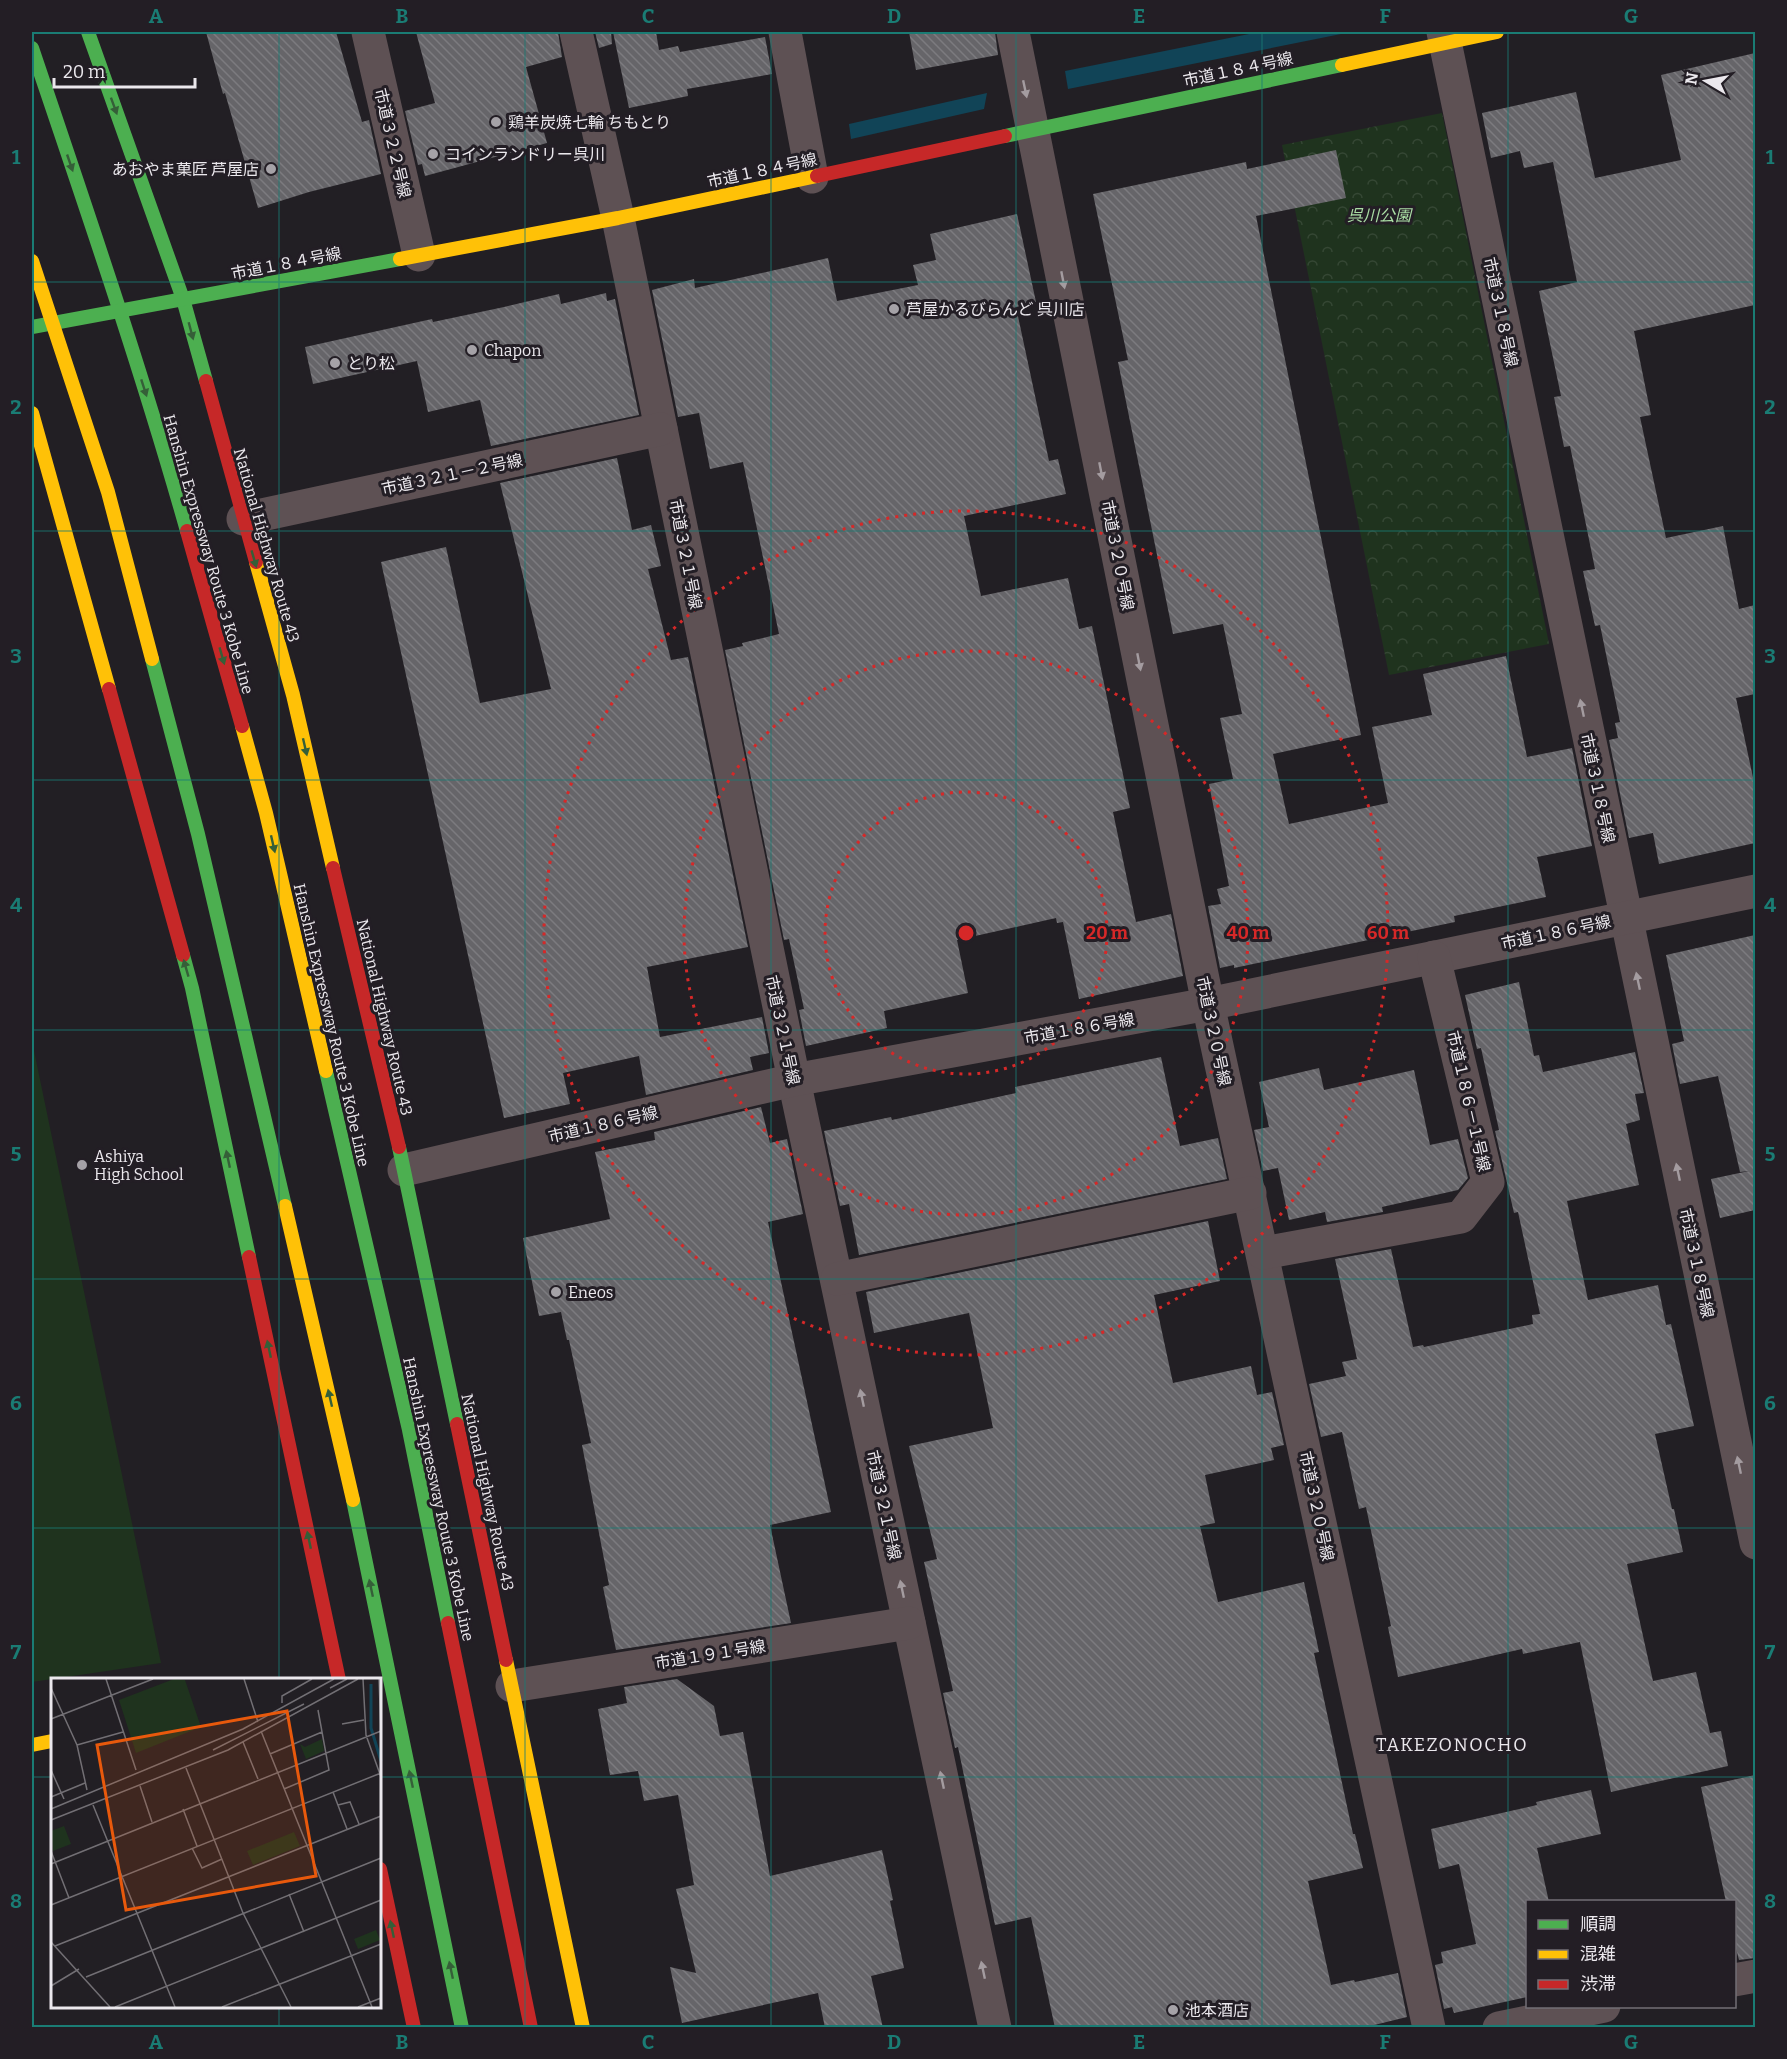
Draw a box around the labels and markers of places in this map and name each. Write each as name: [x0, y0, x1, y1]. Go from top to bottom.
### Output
place label: 鶏羊炭焼七輪 ちもとり: [508, 113, 671, 132]
marker: 鶏羊炭焼七輪 ちもとり: [489, 115, 503, 129]
place label: コインランドリー呉川: [445, 145, 605, 164]
marker: コインランドリー呉川: [426, 147, 440, 161]
place label: あおやま菓匠 芦屋店: [112, 160, 259, 179]
marker: あおやま菓匠 芦屋店: [264, 162, 278, 176]
place label: 芦屋かるびらんど 呉川店: [906, 300, 1085, 319]
marker: 芦屋かるびらんど 呉川店: [887, 302, 901, 316]
place label: Chapon: [484, 341, 541, 360]
marker: Chapon: [465, 343, 479, 357]
place label: とり松: [347, 354, 395, 373]
marker: とり松: [328, 356, 342, 370]
centre of rings: [956, 923, 976, 943]
place label: Ashiya High School: [94, 1147, 184, 1184]
marker: Ashiya High School: [75, 1158, 89, 1172]
place label: Eneos: [568, 1283, 614, 1302]
marker: Eneos: [549, 1285, 563, 1299]
place label: 池本酒店: [1185, 2001, 1249, 2020]
marker: 池本酒店: [1166, 2003, 1180, 2017]

